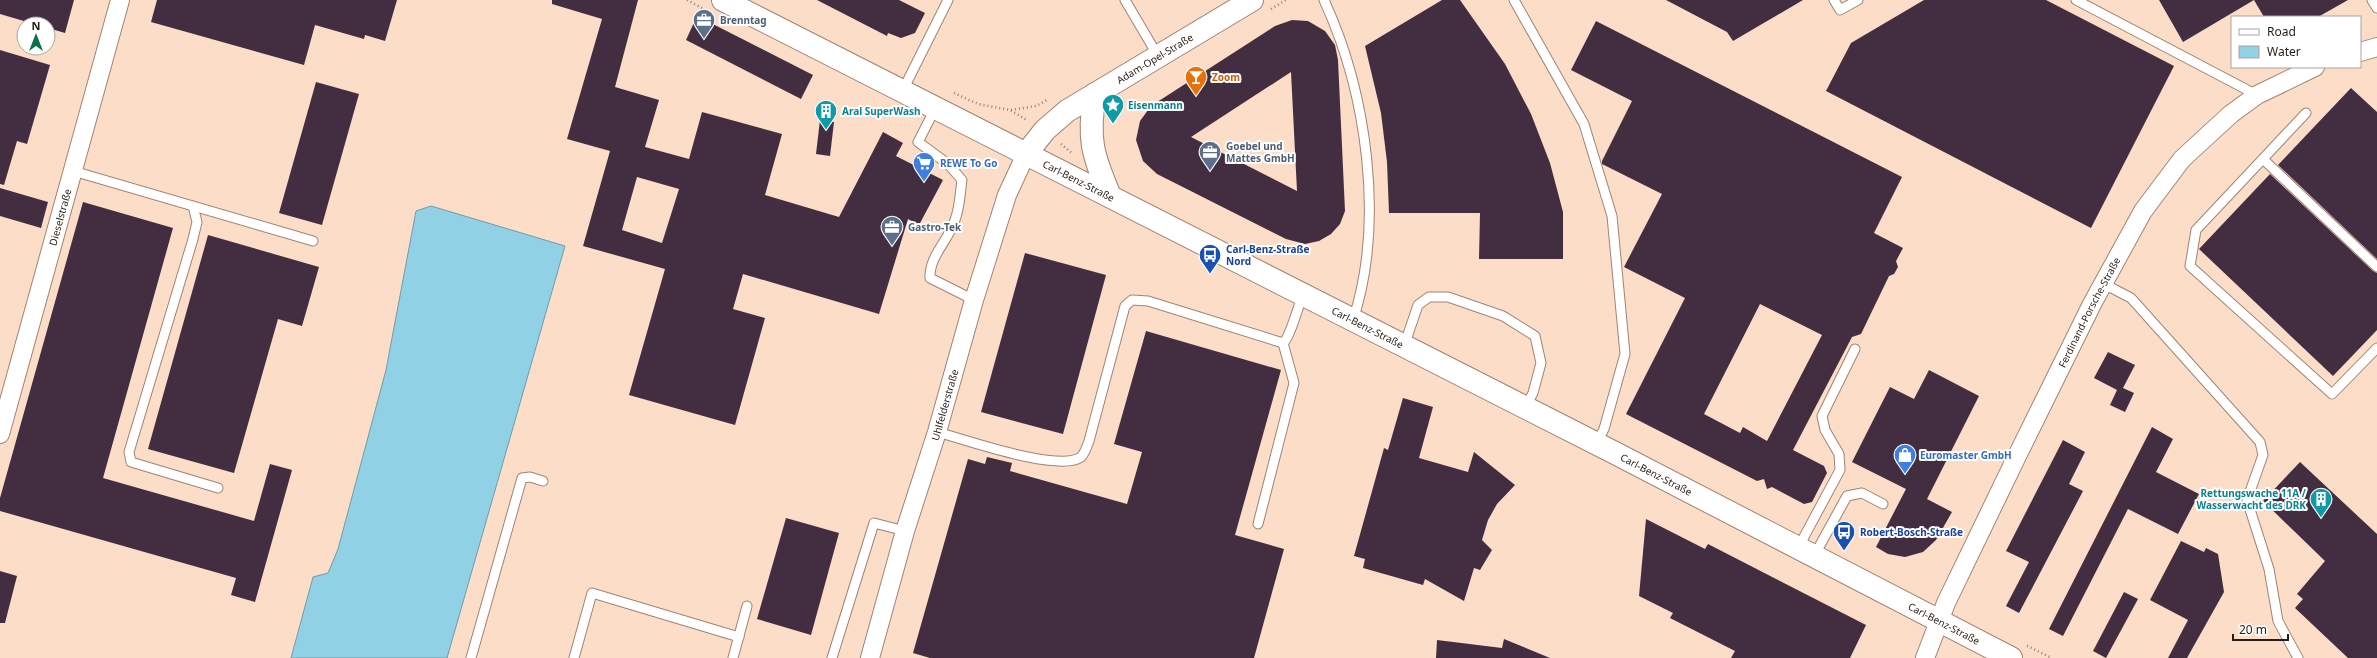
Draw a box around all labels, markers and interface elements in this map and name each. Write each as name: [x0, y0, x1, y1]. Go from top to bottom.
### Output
office icon: Brenntag: [691, 7, 717, 40]
place label: Brenntag: [720, 13, 767, 27]
north arrow: [16, 16, 56, 56]
legend: [2231, 16, 2361, 68]
text: N: [32, 18, 40, 33]
text: Road: [2267, 23, 2296, 40]
street label: Adam-Opel-Straße: [1114, 30, 1196, 87]
text: Water: [2267, 43, 2301, 60]
bar icon: Zoom: [1183, 64, 1209, 97]
place label: Zoom: [1212, 70, 1240, 84]
place icon: Eisenmann: [1100, 92, 1126, 125]
building icon: Aral SuperWash: [813, 98, 839, 131]
place label: Eisenmann: [1128, 98, 1183, 112]
place label: Aral SuperWash: [842, 104, 921, 118]
office icon: Goebel und Mattes GmbH: [1197, 139, 1223, 172]
place label: Goebel und Mattes GmbH: [1226, 139, 1295, 165]
supermarket icon: REWE To Go: [911, 150, 937, 183]
place label: REWE To Go: [940, 156, 997, 170]
street label: Carl-Benz-Straße: [1040, 157, 1117, 205]
street label: Dieselstraße: [45, 187, 75, 247]
office icon: Gastro-Tek: [879, 214, 905, 247]
place label: Gastro-Tek: [908, 220, 962, 234]
bus stop icon: Carl-Benz-Straße Nord: [1197, 242, 1223, 275]
place label: Carl-Benz-Straße Nord: [1226, 242, 1309, 268]
street label: Ferdinand-Porsche-Straße: [2055, 254, 2124, 370]
street label: Carl-Benz-Straße: [1329, 303, 1406, 352]
street label: Uhlfelderstraße: [928, 367, 961, 442]
shop icon: Euromaster GmbH: [1892, 442, 1918, 475]
place label: Euromaster GmbH: [1920, 448, 2012, 462]
street label: Carl-Benz-Straße: [1618, 450, 1695, 499]
place label: Rettungswache 11A / Wasserwacht des DRK: [2196, 486, 2307, 512]
building icon: Rettungswache 11A / Wasserwacht des DRK: [2308, 486, 2334, 519]
bus stop icon: Robert-Bosch-Straße: [1831, 519, 1857, 552]
place label: Robert-Bosch-Straße: [1860, 525, 1963, 539]
street label: Carl-Benz-Straße: [1906, 599, 1983, 648]
scale bar: [2233, 616, 2288, 642]
text: 20 m: [2239, 621, 2267, 638]

